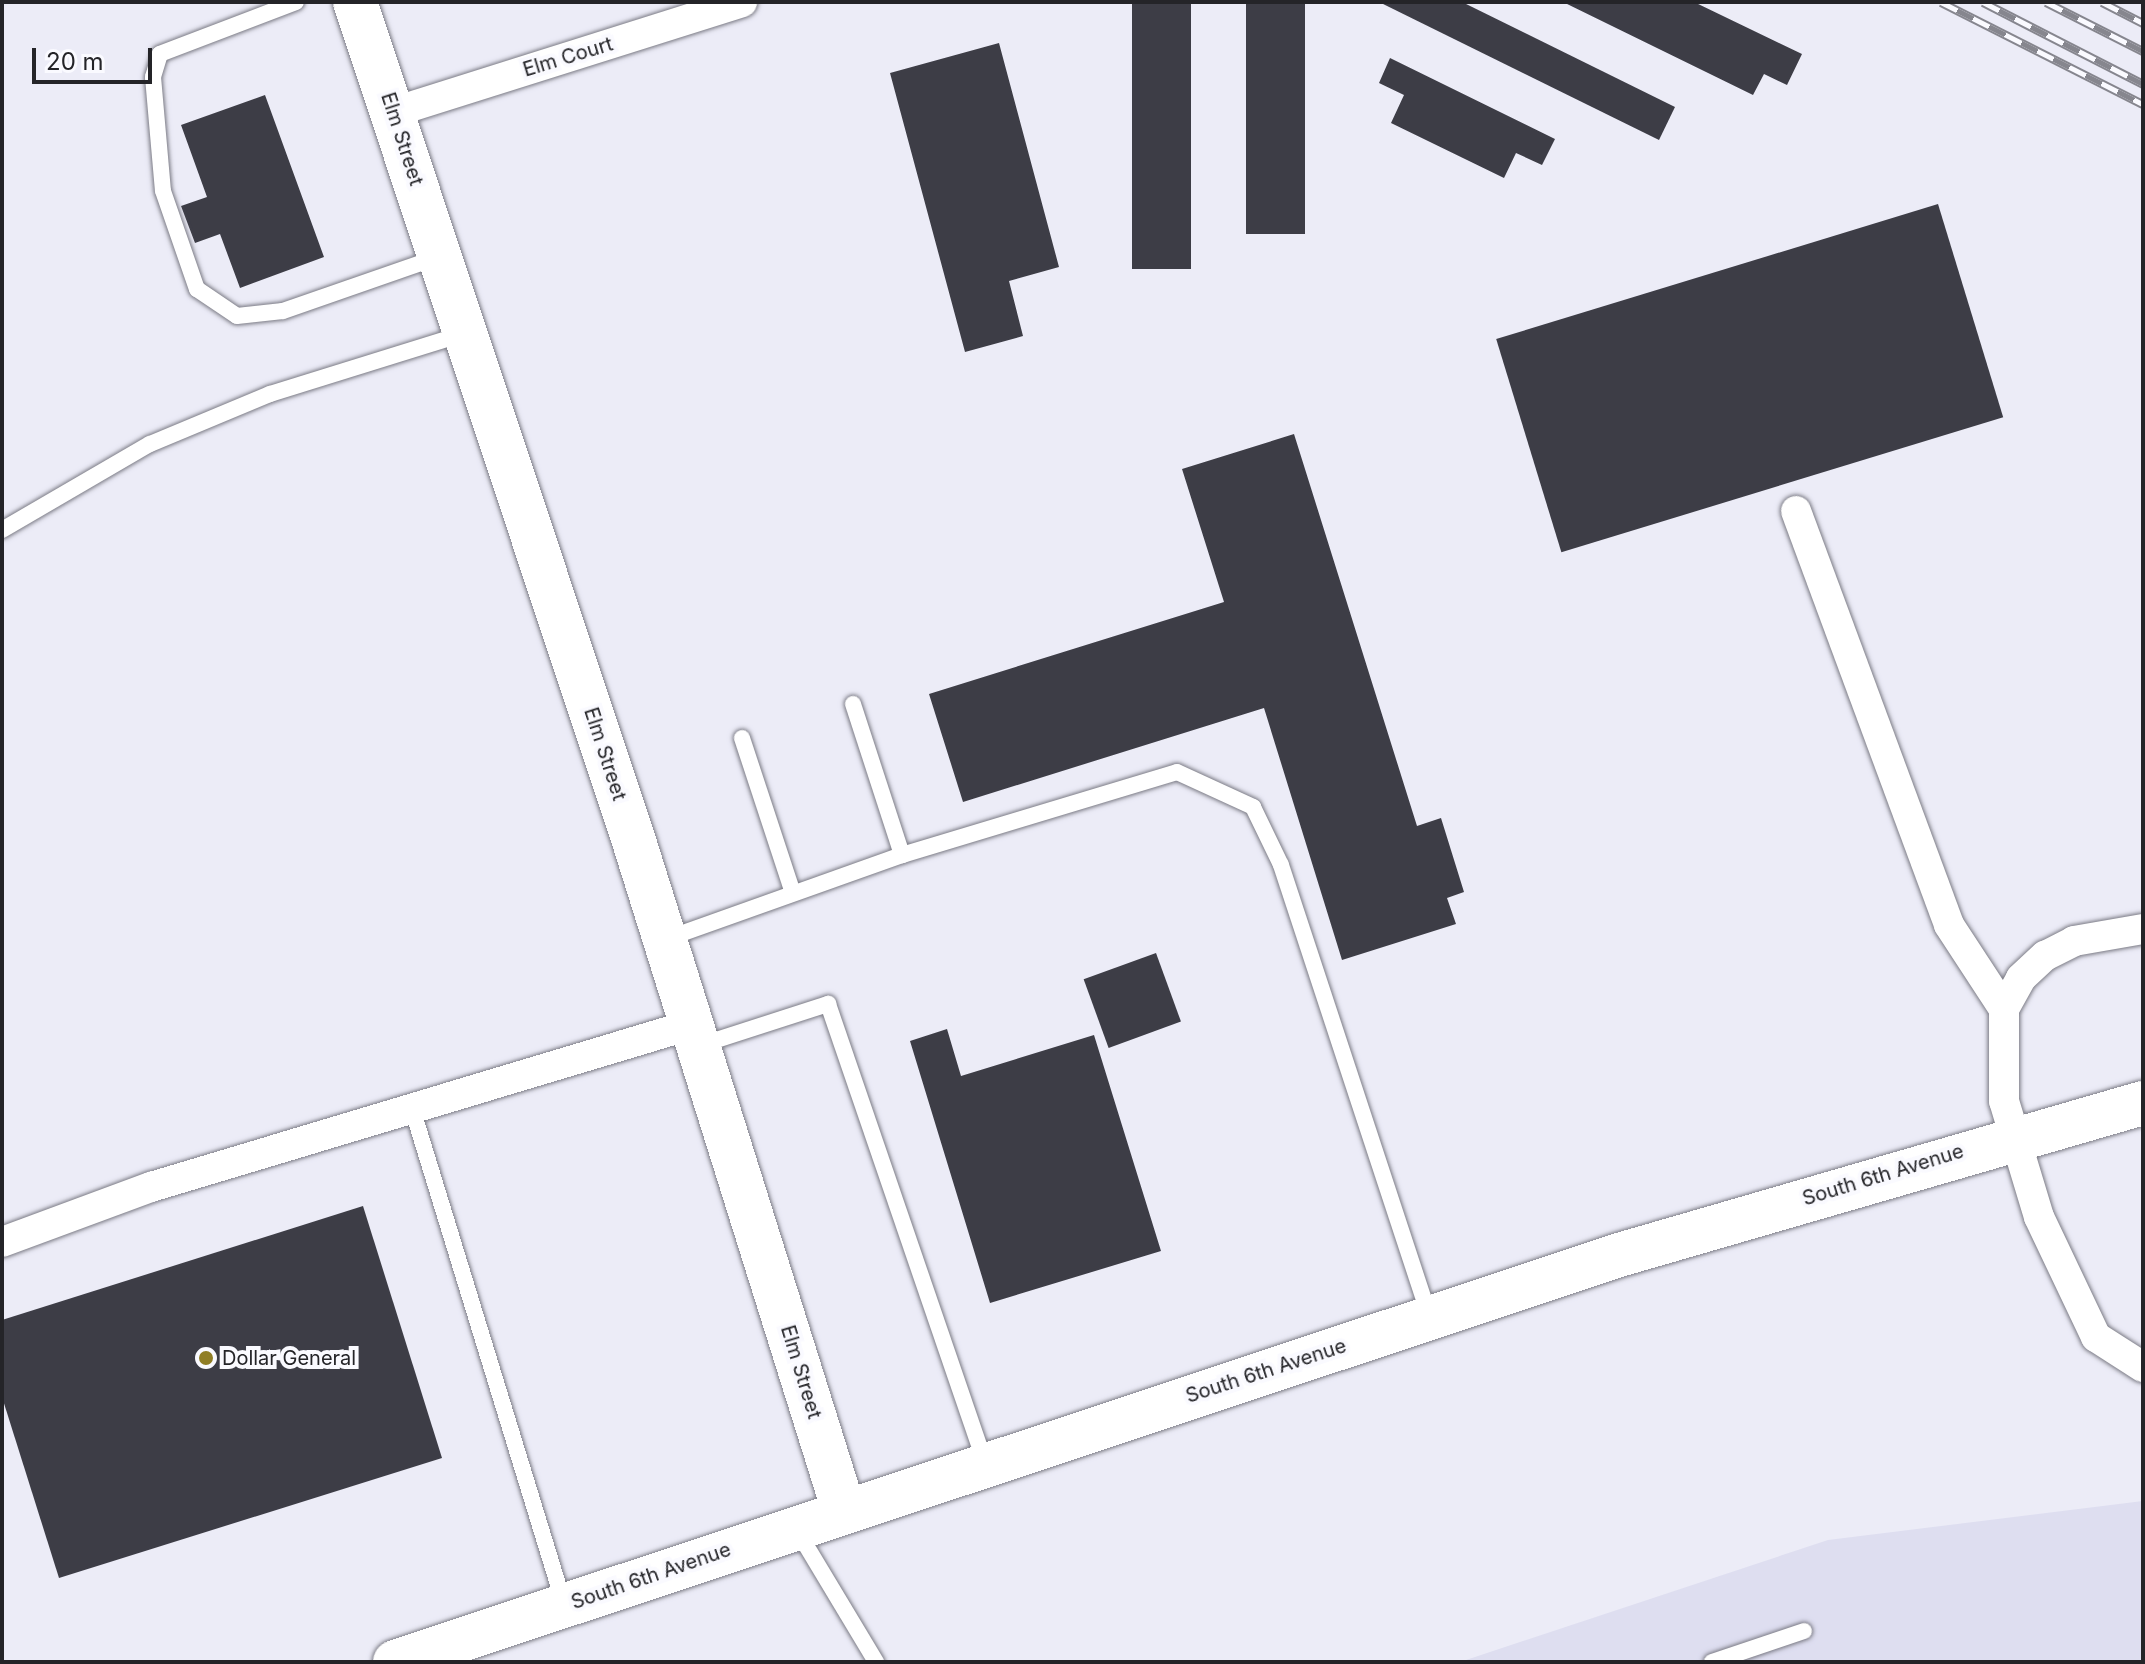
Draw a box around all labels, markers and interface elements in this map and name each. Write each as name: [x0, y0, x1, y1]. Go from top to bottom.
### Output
scale bar: [36, 32, 156, 82]
street label: Elm Court: [520, 32, 616, 82]
text: 20 m: [46, 47, 104, 76]
street label: Elm Street: [376, 89, 428, 189]
street label: Elm Street: [579, 704, 631, 804]
street label: South 6th Avenue: [1799, 1139, 1967, 1211]
street label: Elm Street: [775, 1322, 827, 1422]
street label: South 6th Avenue: [1183, 1334, 1349, 1408]
place label: Dollar General: [222, 1346, 356, 1370]
marker: Dollar General: [197, 1349, 215, 1367]
street label: South 6th Avenue: [568, 1537, 734, 1615]

